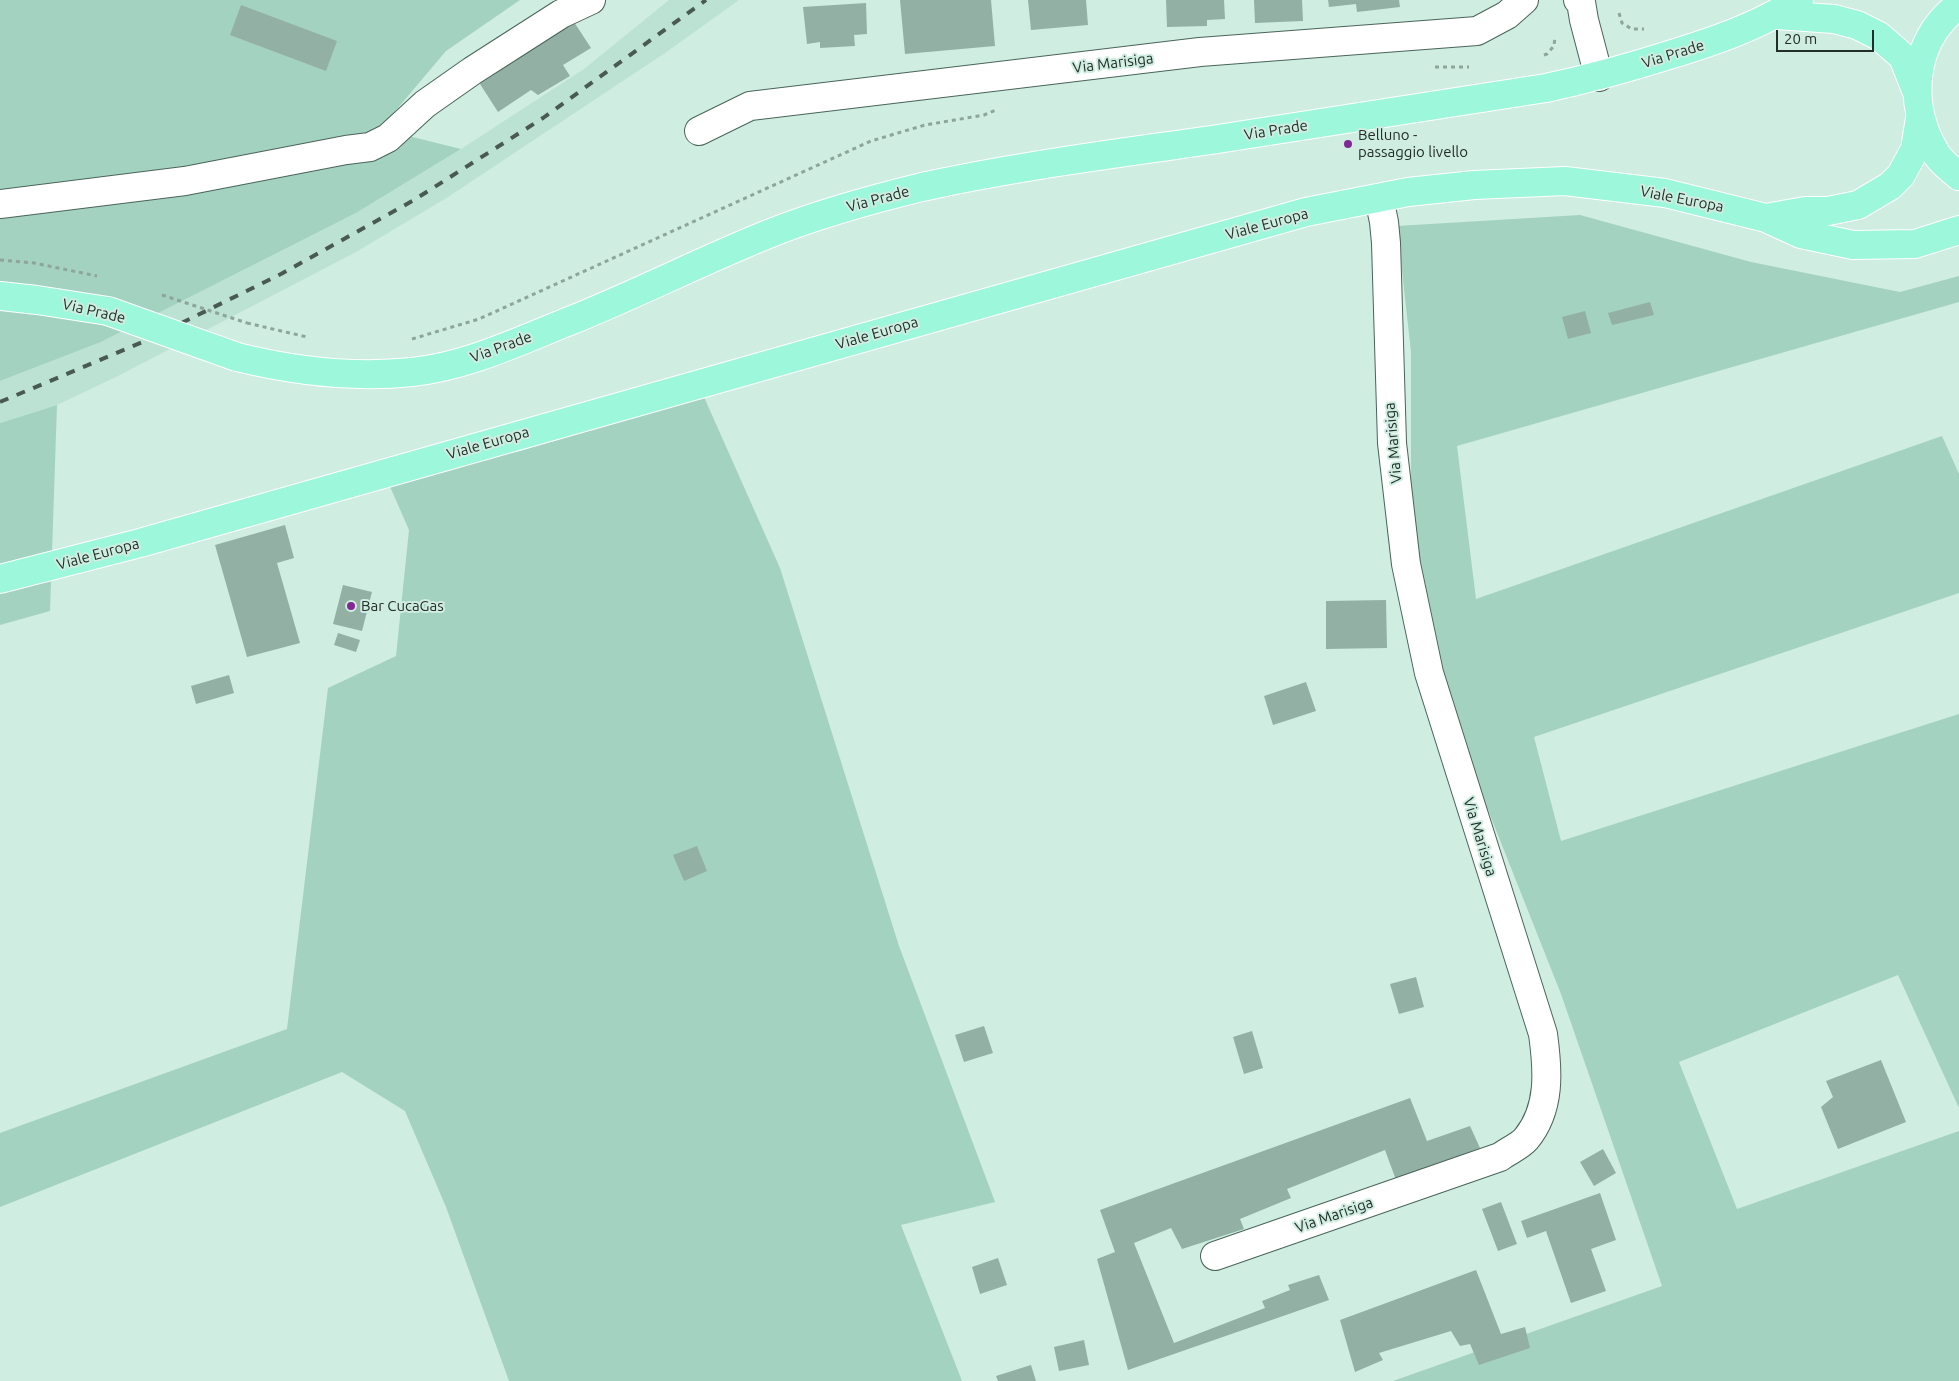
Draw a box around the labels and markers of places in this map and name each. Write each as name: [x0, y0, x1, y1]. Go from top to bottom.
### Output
place label: Belluno - passaggio livello: [1358, 126, 1468, 161]
marker: Belluno - passaggio livello: [1342, 138, 1354, 150]
place label: Bar CucaGas: [361, 597, 444, 615]
marker: Bar CucaGas: [345, 600, 357, 612]

